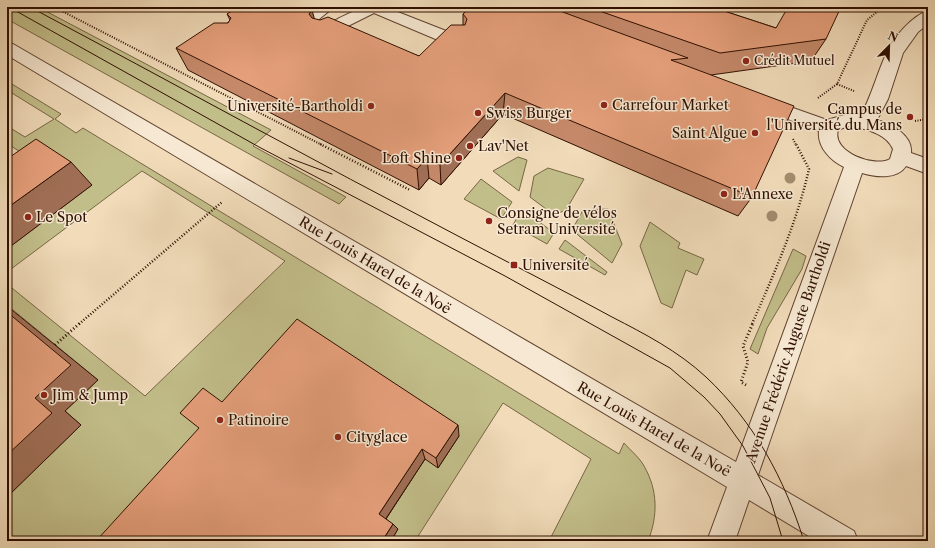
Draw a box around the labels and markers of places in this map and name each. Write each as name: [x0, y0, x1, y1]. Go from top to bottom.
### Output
place label: Crédit Mutuel: [754, 53, 835, 68]
marker: Crédit Mutuel: [741, 56, 751, 66]
place label: Carrefour Market: [612, 96, 729, 114]
place label: Université-Bartholdi: [227, 97, 363, 115]
marker: Carrefour Market: [599, 100, 609, 110]
place label: Campus de l'Université du Mans: [767, 100, 902, 134]
marker: Université-Bartholdi: [366, 101, 376, 111]
place label: Swiss Burger: [486, 104, 571, 122]
marker: Swiss Burger: [473, 108, 483, 118]
marker: Campus de l'Université du Mans: [905, 112, 915, 122]
place label: Saint Algue: [672, 124, 747, 142]
marker: Saint Algue: [750, 128, 760, 138]
place label: Lav'Net: [478, 137, 529, 155]
marker: Lav'Net: [465, 141, 475, 151]
place label: Loft Shine: [382, 149, 451, 167]
marker: Loft Shine: [454, 153, 464, 163]
place label: L'Annexe: [732, 185, 793, 203]
marker: L'Annexe: [719, 189, 729, 199]
place label: Consigne de vélos Setram Université: [497, 204, 617, 238]
place label: Le Spot: [36, 208, 87, 226]
marker: Le Spot: [23, 212, 33, 222]
marker: Consigne de vélos Setram Université: [484, 216, 494, 226]
place label: Université: [522, 256, 590, 274]
marker: Université: [509, 260, 519, 270]
place label: Jim & Jump: [50, 386, 128, 404]
marker: Jim & Jump: [39, 390, 49, 400]
place label: Patinoire: [228, 411, 289, 429]
marker: Patinoire: [215, 415, 225, 425]
place label: Cityglace: [346, 428, 408, 446]
marker: Cityglace: [333, 432, 343, 442]

